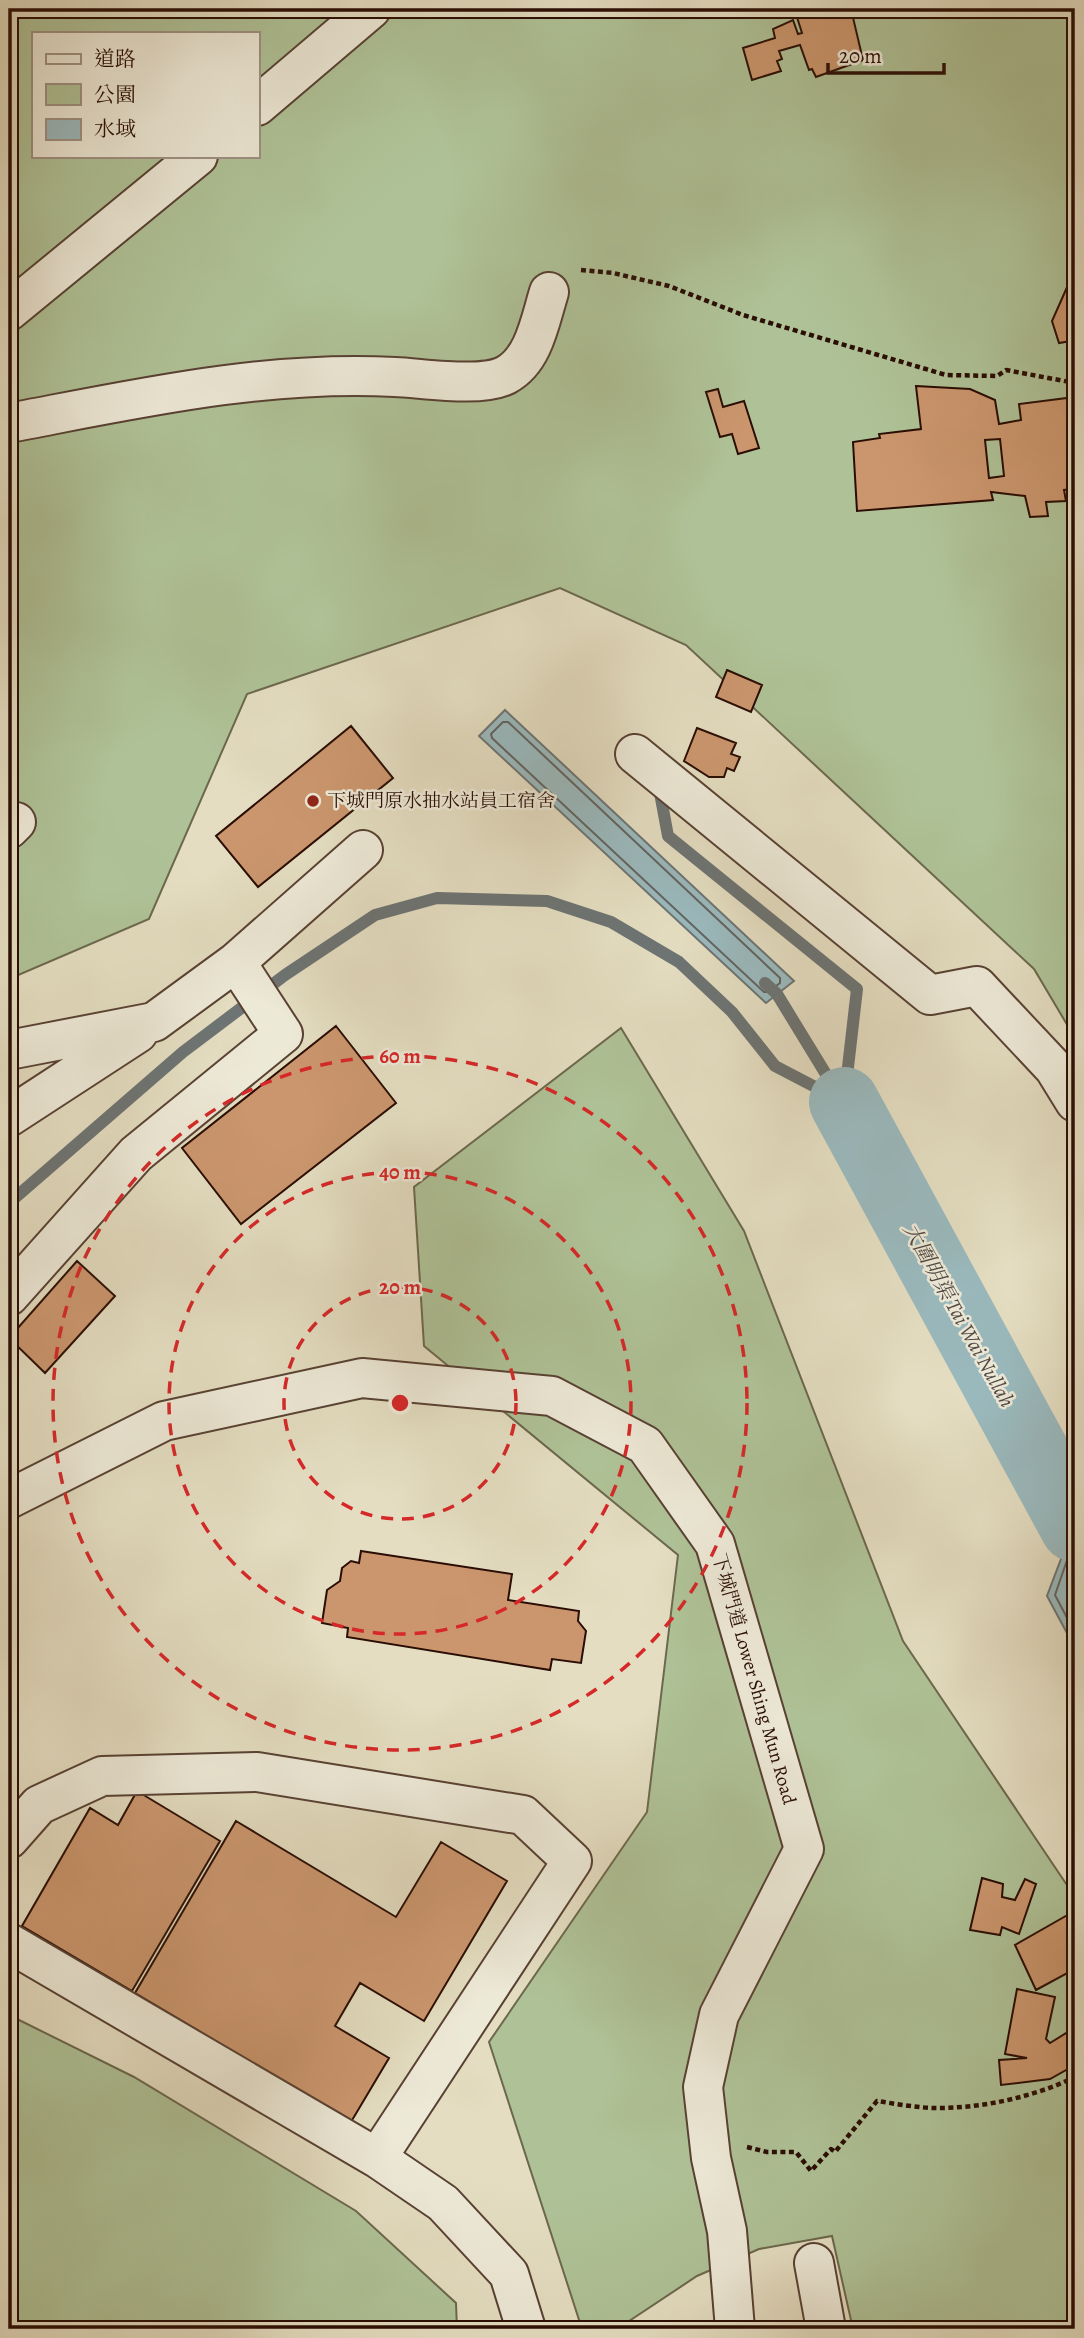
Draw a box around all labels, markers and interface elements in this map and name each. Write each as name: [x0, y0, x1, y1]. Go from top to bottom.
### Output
legend: [32, 32, 259, 158]
scale bar: [828, 32, 944, 76]
text: 20 m: [839, 42, 882, 70]
text: 道路: [94, 45, 136, 73]
text: 公園: [94, 81, 136, 109]
text: 水域: [94, 115, 136, 143]
place label: 下城門原水抽水站員工宿舍: [327, 788, 555, 814]
marker: 下城門原水抽水站員工宿舍: [305, 793, 321, 809]
text: 60 m: [379, 1042, 421, 1070]
text: 40 m: [379, 1158, 421, 1186]
water label: 大圍明渠 Tai Wai Nullah: [897, 1218, 1021, 1412]
text: 20 m: [379, 1273, 421, 1301]
centre of rings: [388, 1391, 412, 1415]
street label: 下城門道 Lower Shing Mun Road: [706, 1550, 803, 1808]

